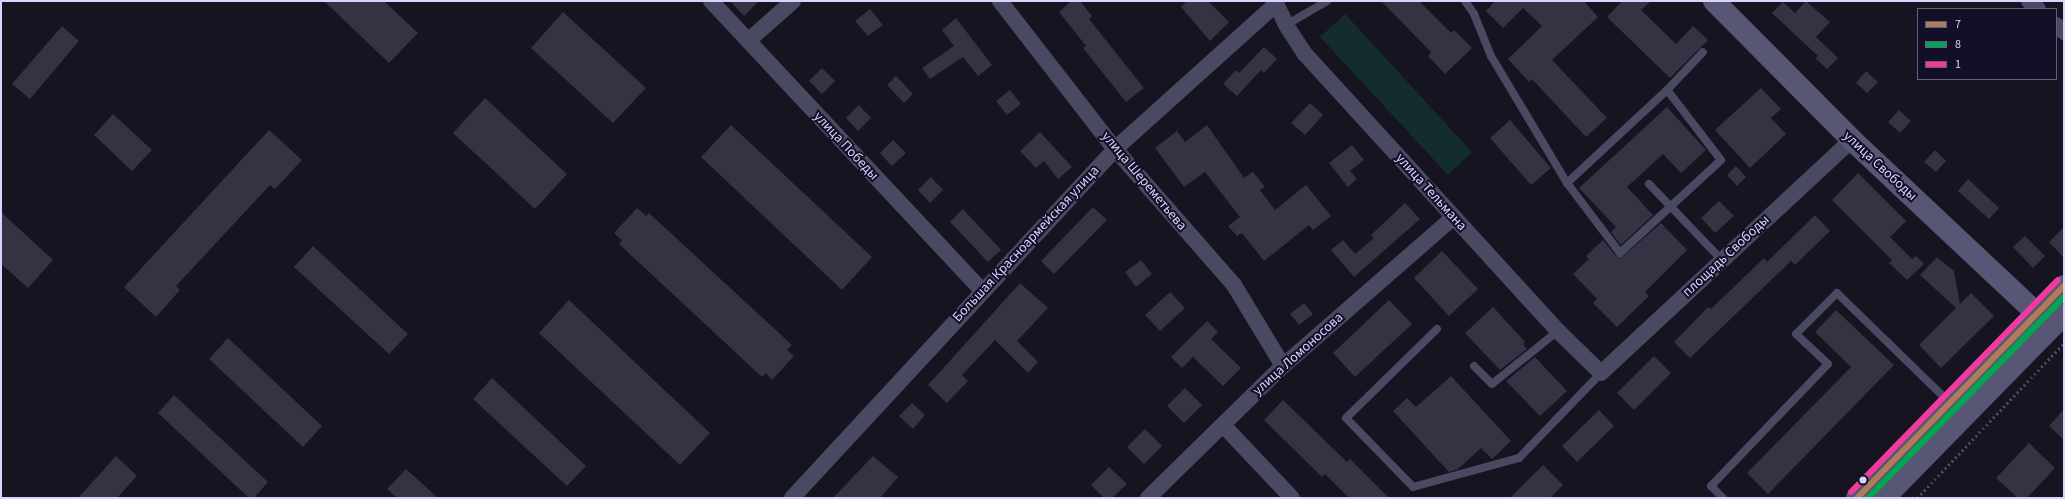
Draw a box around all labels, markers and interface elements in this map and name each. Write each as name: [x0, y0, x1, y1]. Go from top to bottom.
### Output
legend: [1917, 8, 2057, 80]
text: 7: [1955, 16, 1961, 33]
text: 8: [1955, 36, 1961, 53]
text: 1: [1955, 56, 1961, 73]
street label: улица Победы: [810, 108, 882, 184]
street label: улица Шереметьева: [1098, 128, 1190, 234]
street label: улица Свободы: [1840, 128, 1920, 204]
street label: улица Тельмана: [1392, 150, 1470, 234]
street label: Большая Красноармейская улица: [949, 162, 1103, 326]
street label: площадь Свободы: [1679, 212, 1773, 300]
street label: улица Ломоносова: [1249, 309, 1347, 399]
unlabelled marker: [1858, 475, 1868, 485]

